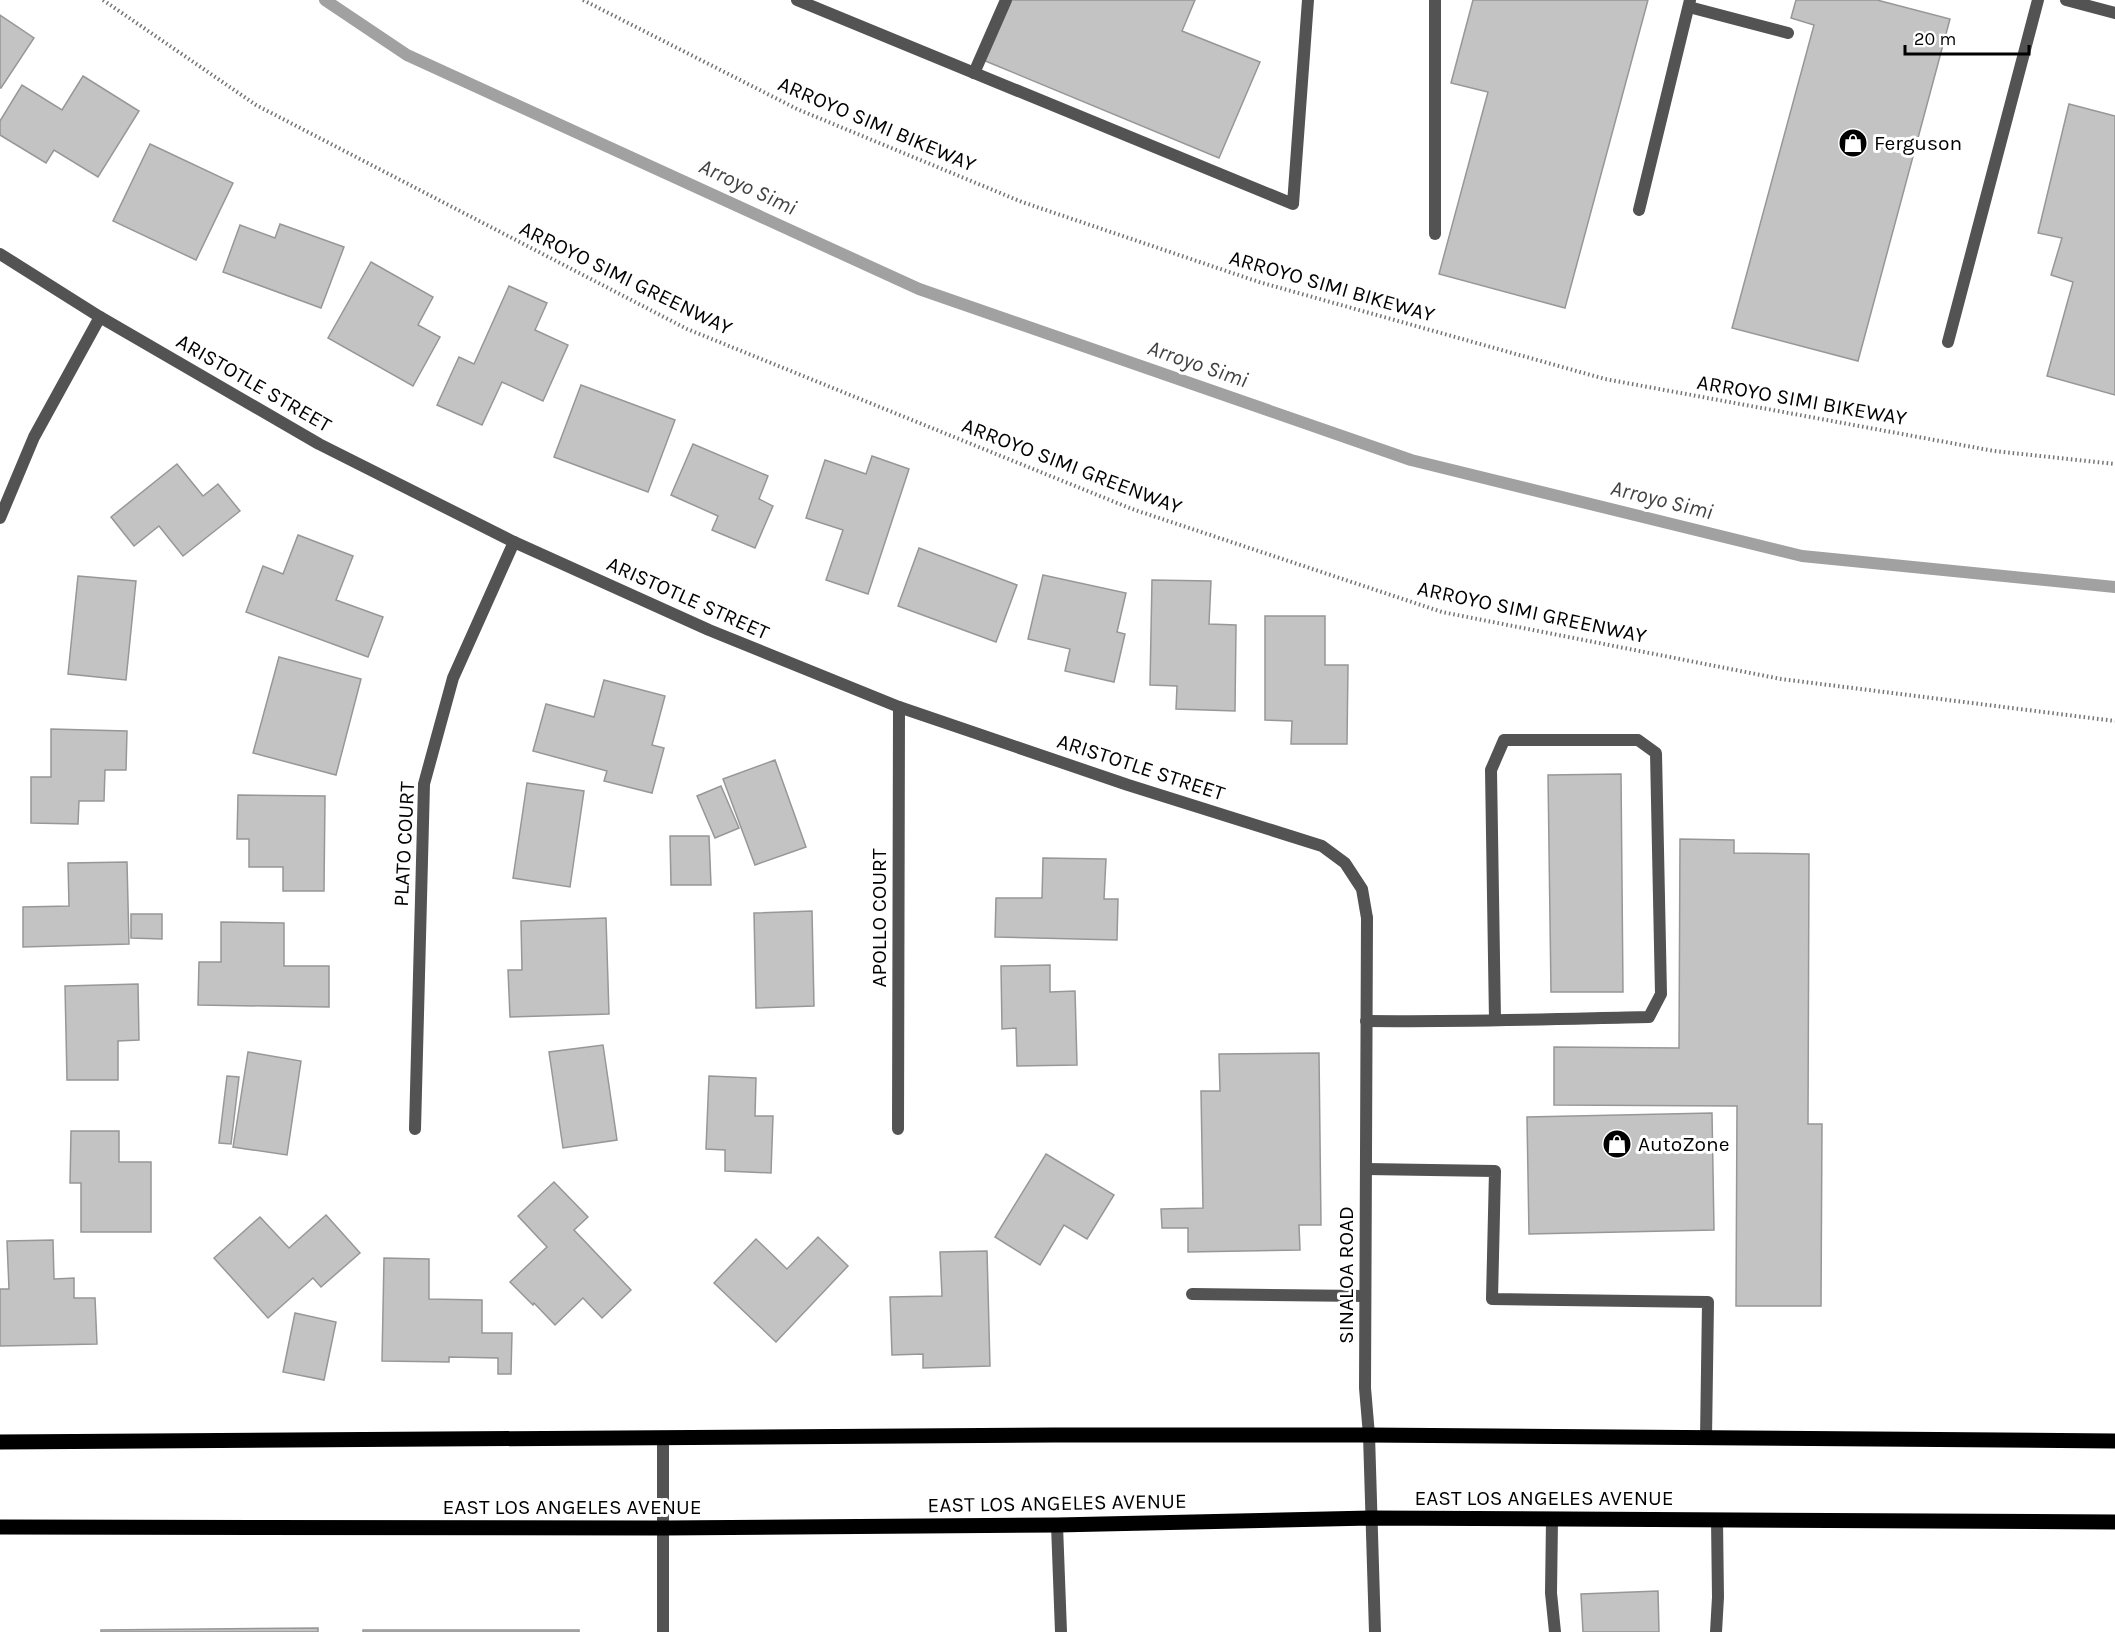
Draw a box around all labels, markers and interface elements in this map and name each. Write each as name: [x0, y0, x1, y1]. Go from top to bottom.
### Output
scale bar: [1905, 18, 2030, 56]
text: 20 m: [1914, 28, 1956, 50]
street label: ARROYO SIMI BIKEWAY: [774, 71, 980, 177]
shop icon: Ferguson: [1837, 127, 1869, 159]
place label: Ferguson: [1874, 131, 1962, 155]
water label: Arroyo Simi: [695, 153, 801, 221]
street label: ARROYO SIMI GREENWAY: [516, 216, 737, 340]
street label: ARROYO SIMI BIKEWAY: [1227, 245, 1438, 327]
street label: ARISTOTLE STREET: [172, 329, 336, 437]
water label: Arroyo Simi: [1144, 335, 1252, 393]
street label: ARROYO SIMI BIKEWAY: [1695, 370, 1909, 430]
street label: ARROYO SIMI GREENWAY: [959, 413, 1186, 519]
water label: Arroyo Simi: [1608, 475, 1716, 525]
street label: ARISTOTLE STREET: [603, 551, 773, 645]
street label: ARROYO SIMI GREENWAY: [1415, 576, 1649, 648]
street label: ARISTOTLE STREET: [1054, 729, 1228, 806]
street label: PLATO COURT: [389, 780, 419, 907]
street label: APOLLO COURT: [867, 848, 891, 987]
shop icon: AutoZone: [1601, 1128, 1633, 1160]
place label: AutoZone: [1638, 1132, 1730, 1156]
street label: SINALOA ROAD: [1334, 1206, 1358, 1344]
street label: EAST LOS ANGELES AVENUE: [1414, 1486, 1674, 1510]
street label: EAST LOS ANGELES AVENUE: [927, 1489, 1187, 1517]
street label: EAST LOS ANGELES AVENUE: [442, 1495, 702, 1519]

